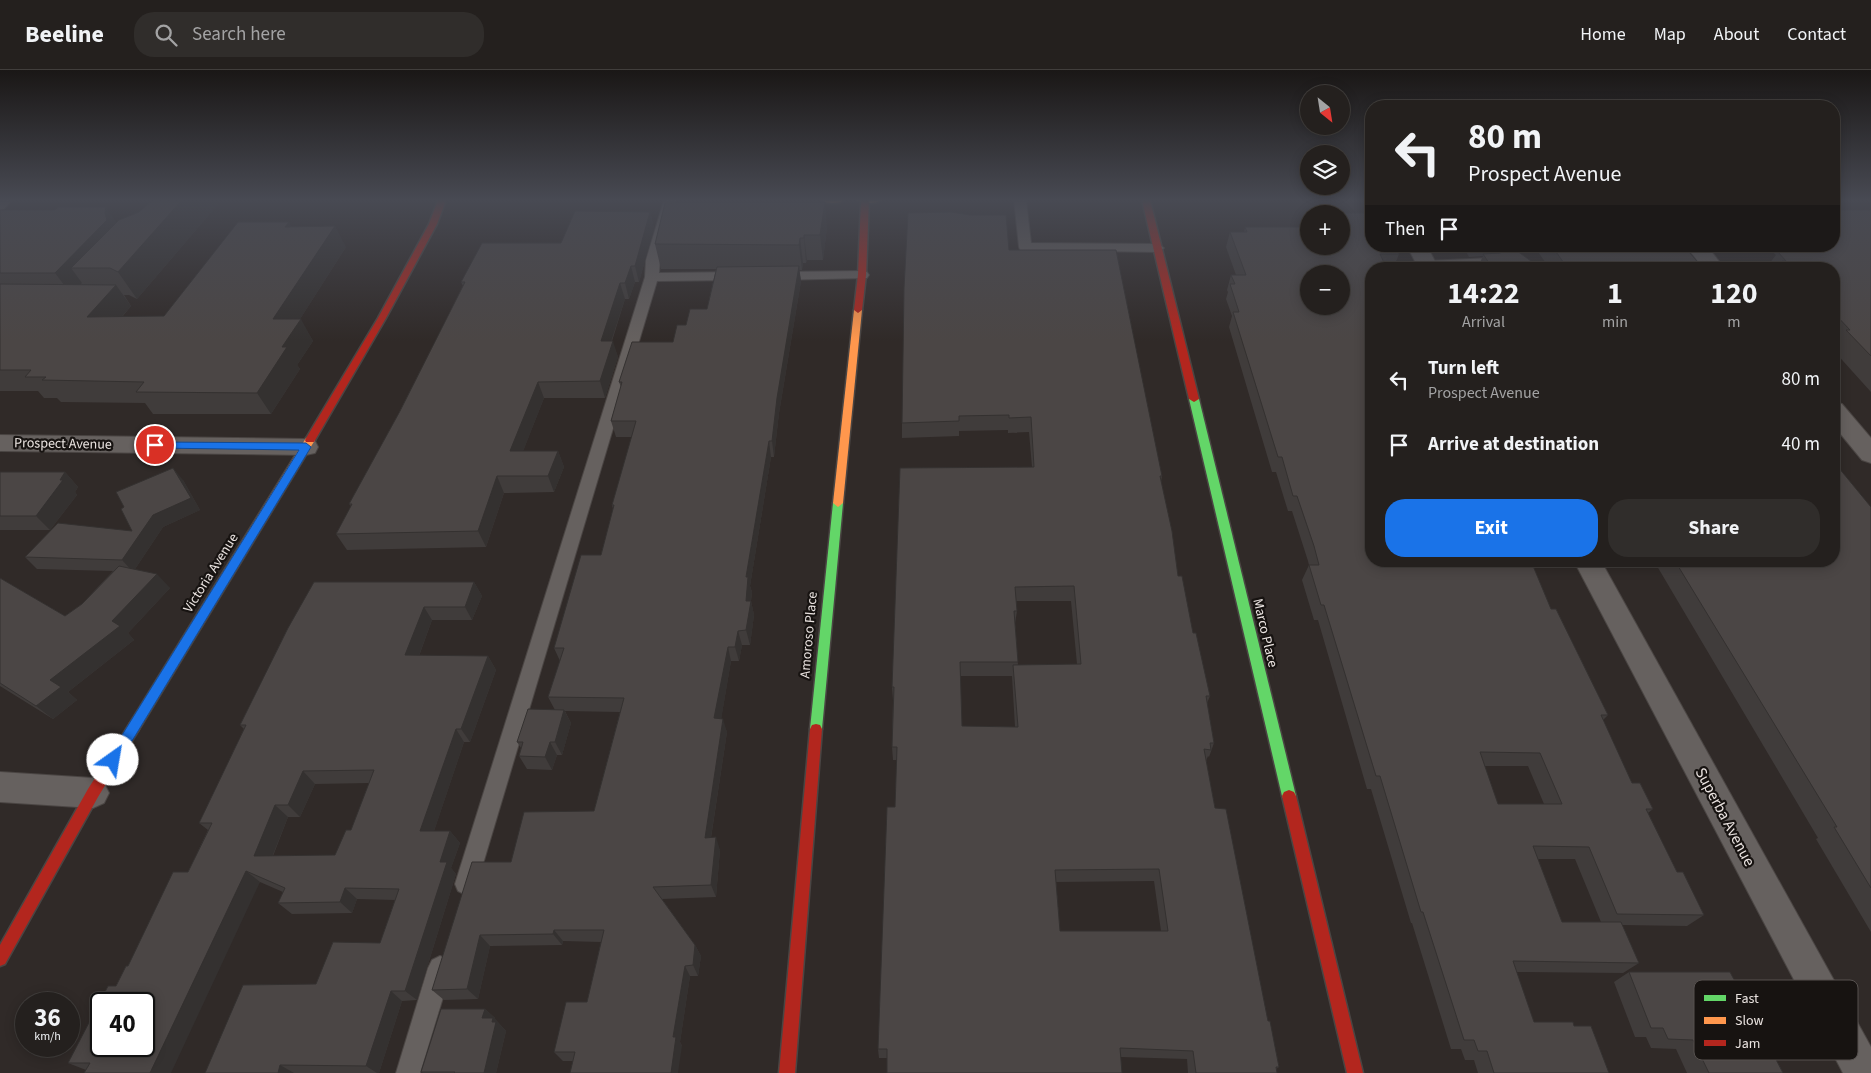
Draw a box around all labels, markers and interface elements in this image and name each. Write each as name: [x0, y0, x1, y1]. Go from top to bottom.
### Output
search box: [134, 12, 484, 57]
text: Beeline: [25, 17, 104, 52]
icon: search: [152, 21, 180, 49]
text: Search here: [192, 21, 286, 48]
text: Home: [1580, 22, 1626, 47]
text: Map: [1654, 22, 1686, 47]
text: About: [1714, 22, 1759, 47]
text: Contact: [1787, 22, 1846, 47]
north arrow: [1300, 85, 1350, 135]
map controls: [1300, 85, 1350, 315]
text: 80 m: [1468, 112, 1542, 162]
icon: left: [1385, 120, 1450, 185]
button: layers: [1300, 145, 1350, 195]
text: Prospect Avenue: [1468, 158, 1622, 190]
button: +: [1300, 205, 1350, 255]
icon: arrive: [1435, 215, 1463, 243]
text: Then: [1385, 216, 1425, 243]
button: −: [1300, 265, 1350, 315]
text: 14:22: [1447, 272, 1520, 315]
text: 1: [1607, 272, 1623, 315]
text: 120: [1710, 272, 1758, 315]
text: Arrival: [1462, 311, 1505, 333]
text: min: [1602, 311, 1628, 333]
text: m: [1727, 311, 1741, 333]
text: Turn left: [1428, 355, 1499, 382]
icon: left: [1385, 366, 1413, 394]
text: 80 m: [1782, 366, 1820, 393]
text: Prospect Avenue: [1428, 382, 1540, 404]
pin: [134, 424, 176, 466]
icon: arrive: [141, 431, 169, 459]
icon: arrive: [1385, 431, 1413, 459]
text: Arrive at destination: [1428, 431, 1599, 458]
text: 40 m: [1782, 431, 1820, 458]
street label: Prospect Avenue: [14, 433, 112, 455]
button: Exit: [1385, 499, 1598, 557]
button: Share: [1608, 499, 1820, 557]
street label: Victoria Avenue: [179, 529, 243, 617]
street label: Amoroso Place: [795, 591, 823, 679]
street label: Marco Place: [1247, 597, 1283, 669]
position arrow: [86, 733, 138, 785]
street label: Superba Avenue: [1690, 764, 1760, 870]
legend: [1694, 980, 1858, 1060]
text: Fast: [1735, 989, 1759, 1009]
speed limit sign: 40: [90, 992, 155, 1057]
text: 36: [34, 1000, 61, 1036]
text: Slow: [1735, 1011, 1764, 1031]
text: km/h: [34, 1028, 61, 1045]
text: Jam: [1735, 1034, 1760, 1054]

